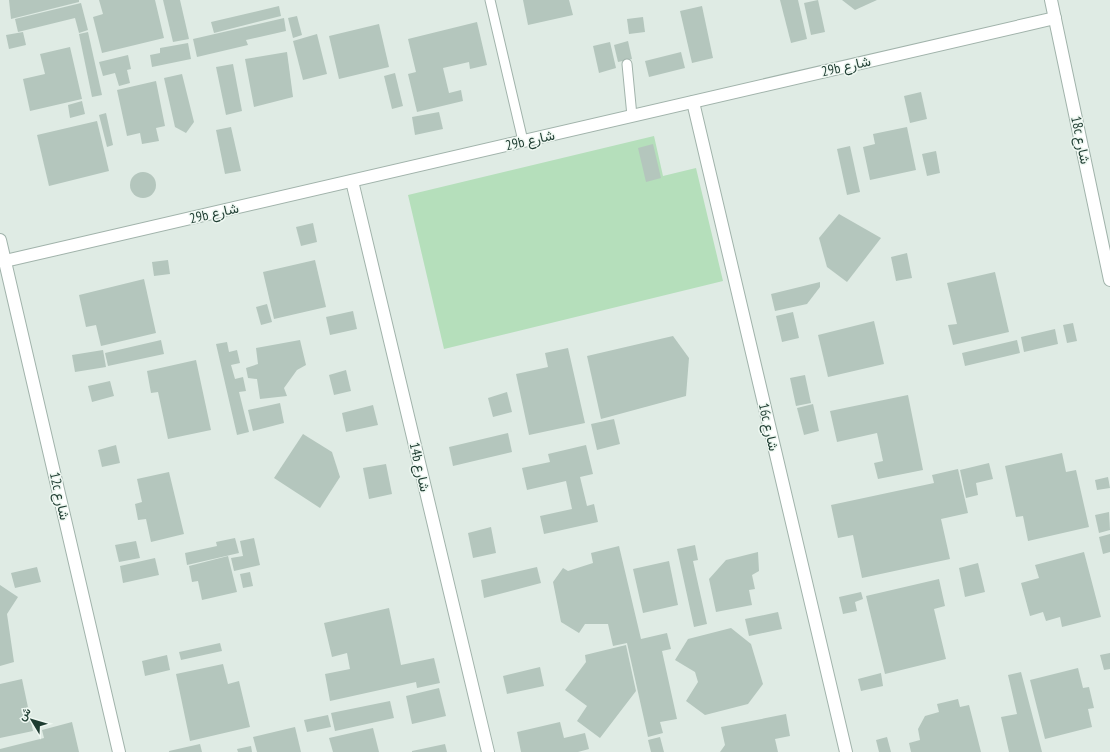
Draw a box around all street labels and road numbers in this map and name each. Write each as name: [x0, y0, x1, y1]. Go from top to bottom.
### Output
street label: 29b شارع: [820, 52, 873, 82]
street label: 18c شارع: [1065, 114, 1095, 166]
street label: 29b شارع: [504, 126, 557, 156]
street label: 29b شارع: [188, 199, 241, 229]
street label: 16c شارع: [753, 401, 783, 453]
street label: 14b شارع: [404, 441, 434, 494]
street label: 12c شارع: [44, 470, 74, 522]

